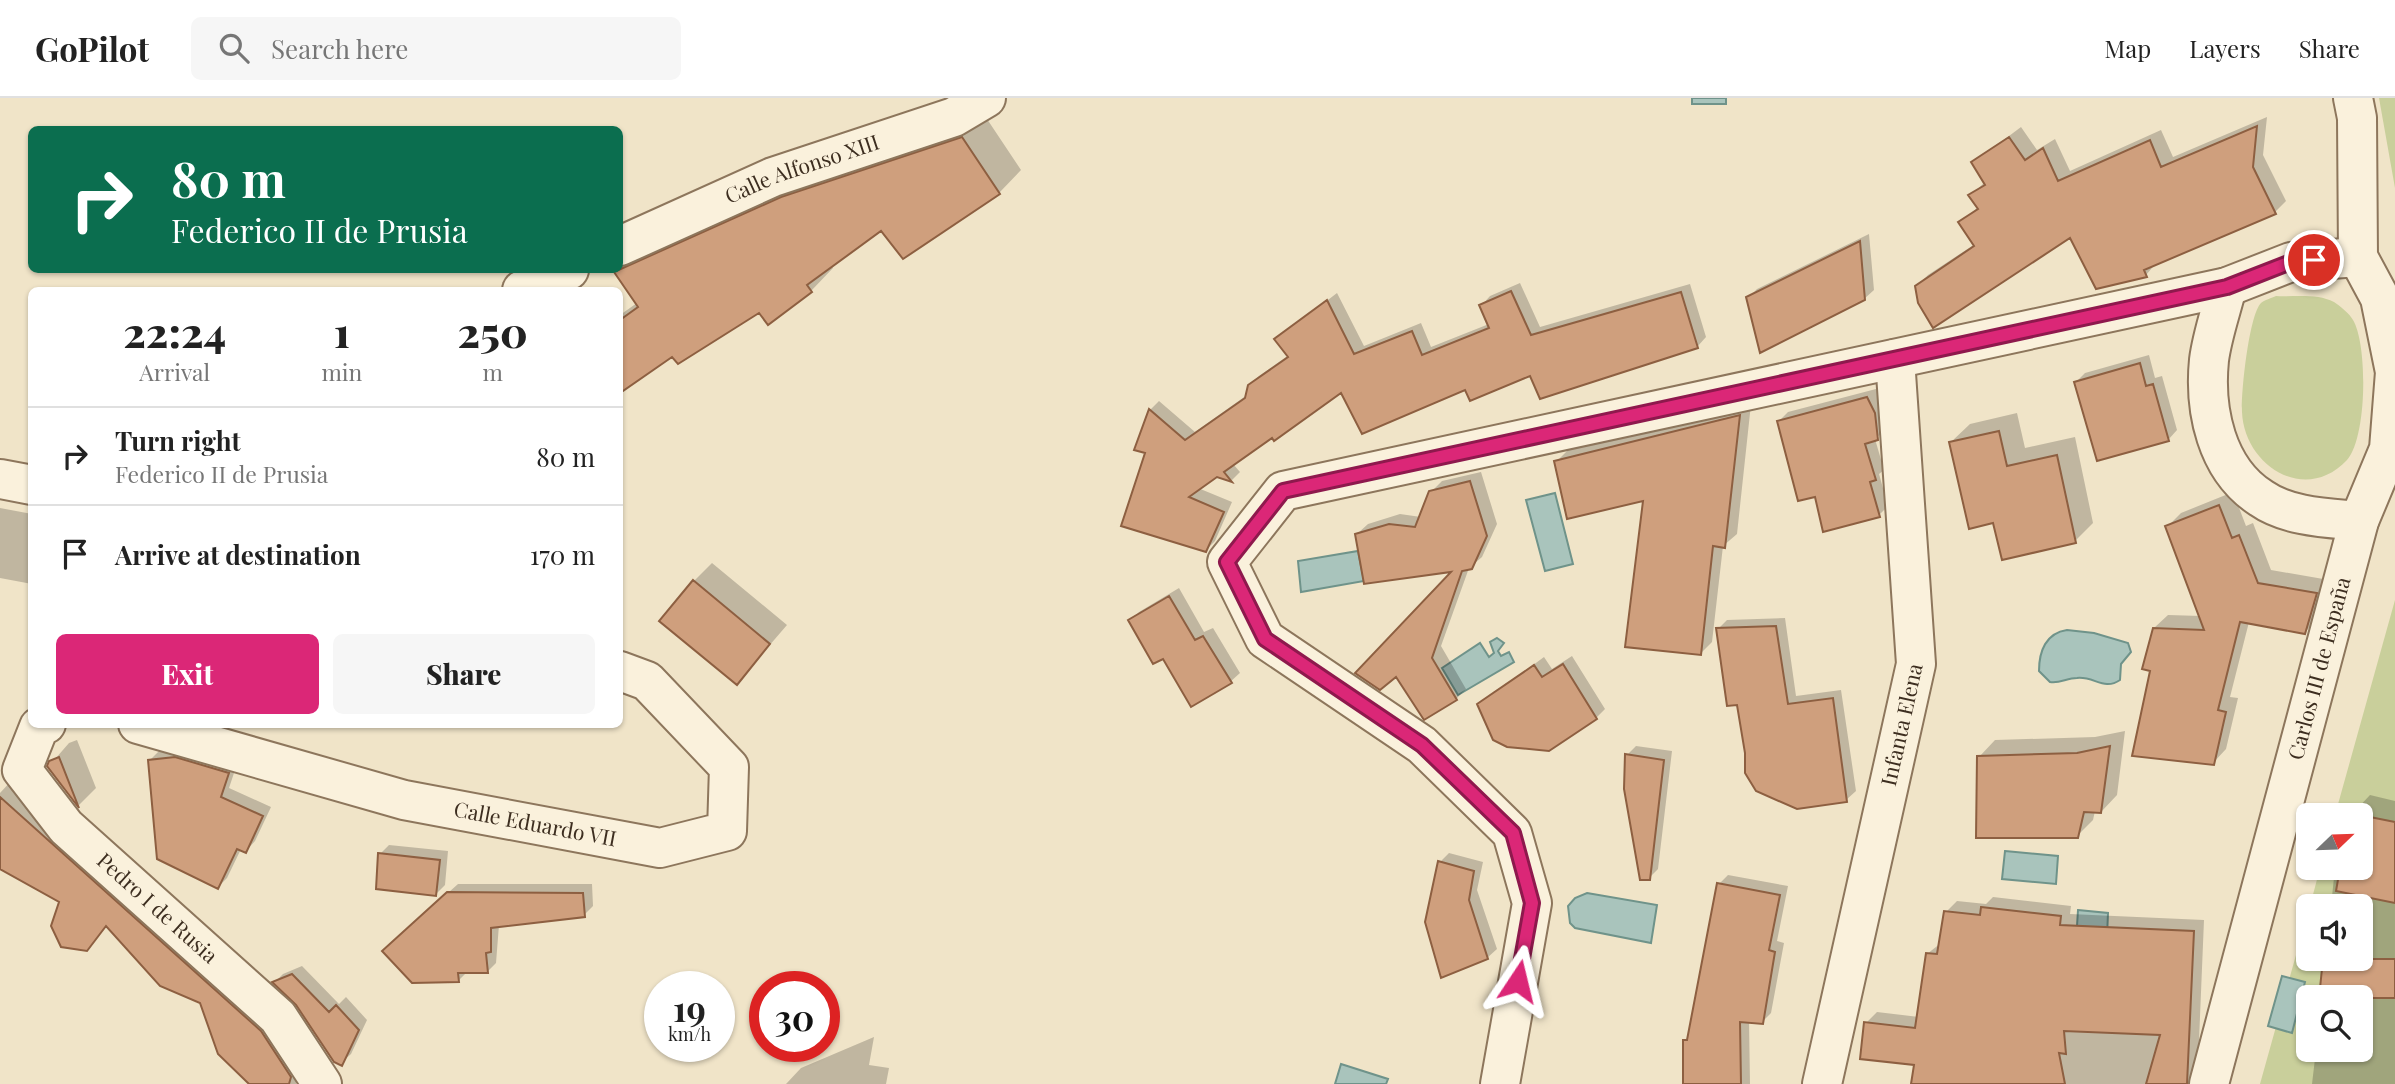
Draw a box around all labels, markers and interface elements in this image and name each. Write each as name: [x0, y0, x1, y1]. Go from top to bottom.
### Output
search box: [191, 17, 681, 80]
text: GoPilot: [35, 26, 149, 70]
icon: search: [215, 29, 253, 67]
text: Search here: [271, 31, 408, 66]
text: Map: [2105, 32, 2151, 64]
text: Layers: [2189, 32, 2261, 64]
text: Share: [2299, 32, 2360, 64]
street label: Calle Alfonso XIII: [720, 127, 882, 209]
text: 80 m: [171, 145, 286, 210]
icon: right: [56, 154, 147, 245]
text: Federico II de Prusia: [171, 208, 468, 251]
pin: [2284, 230, 2344, 290]
icon: arrive: [2295, 241, 2333, 279]
text: 22:24: [123, 303, 226, 359]
text: 1: [334, 303, 350, 359]
text: 250: [458, 303, 528, 359]
text: Arrival: [139, 356, 210, 387]
text: min: [321, 356, 362, 387]
text: m: [482, 356, 503, 387]
text: Turn right: [115, 423, 241, 458]
icon: right: [56, 437, 94, 475]
text: 80 m: [536, 439, 595, 474]
text: Federico II de Prusia: [115, 458, 328, 489]
icon: arrive: [56, 535, 94, 573]
text: Arrive at destination: [115, 537, 361, 572]
text: 170 m: [530, 537, 595, 572]
street label: Carlos III de España: [2280, 573, 2356, 763]
button: Exit: [56, 634, 319, 714]
button: Share: [333, 634, 595, 714]
street label: Infanta Elena: [1873, 660, 1928, 788]
street label: Calle Eduardo VII: [452, 794, 619, 852]
north arrow: [2296, 803, 2373, 880]
map controls: [2296, 803, 2373, 1062]
street label: Pedro I de Rusia: [92, 846, 225, 969]
button: sound: [2296, 894, 2373, 971]
position arrow: [1481, 944, 1555, 1018]
speed limit sign: 30: [749, 971, 840, 1062]
text: 19: [673, 984, 706, 1031]
button: search: [2296, 985, 2373, 1062]
text: km/h: [668, 1022, 711, 1046]

